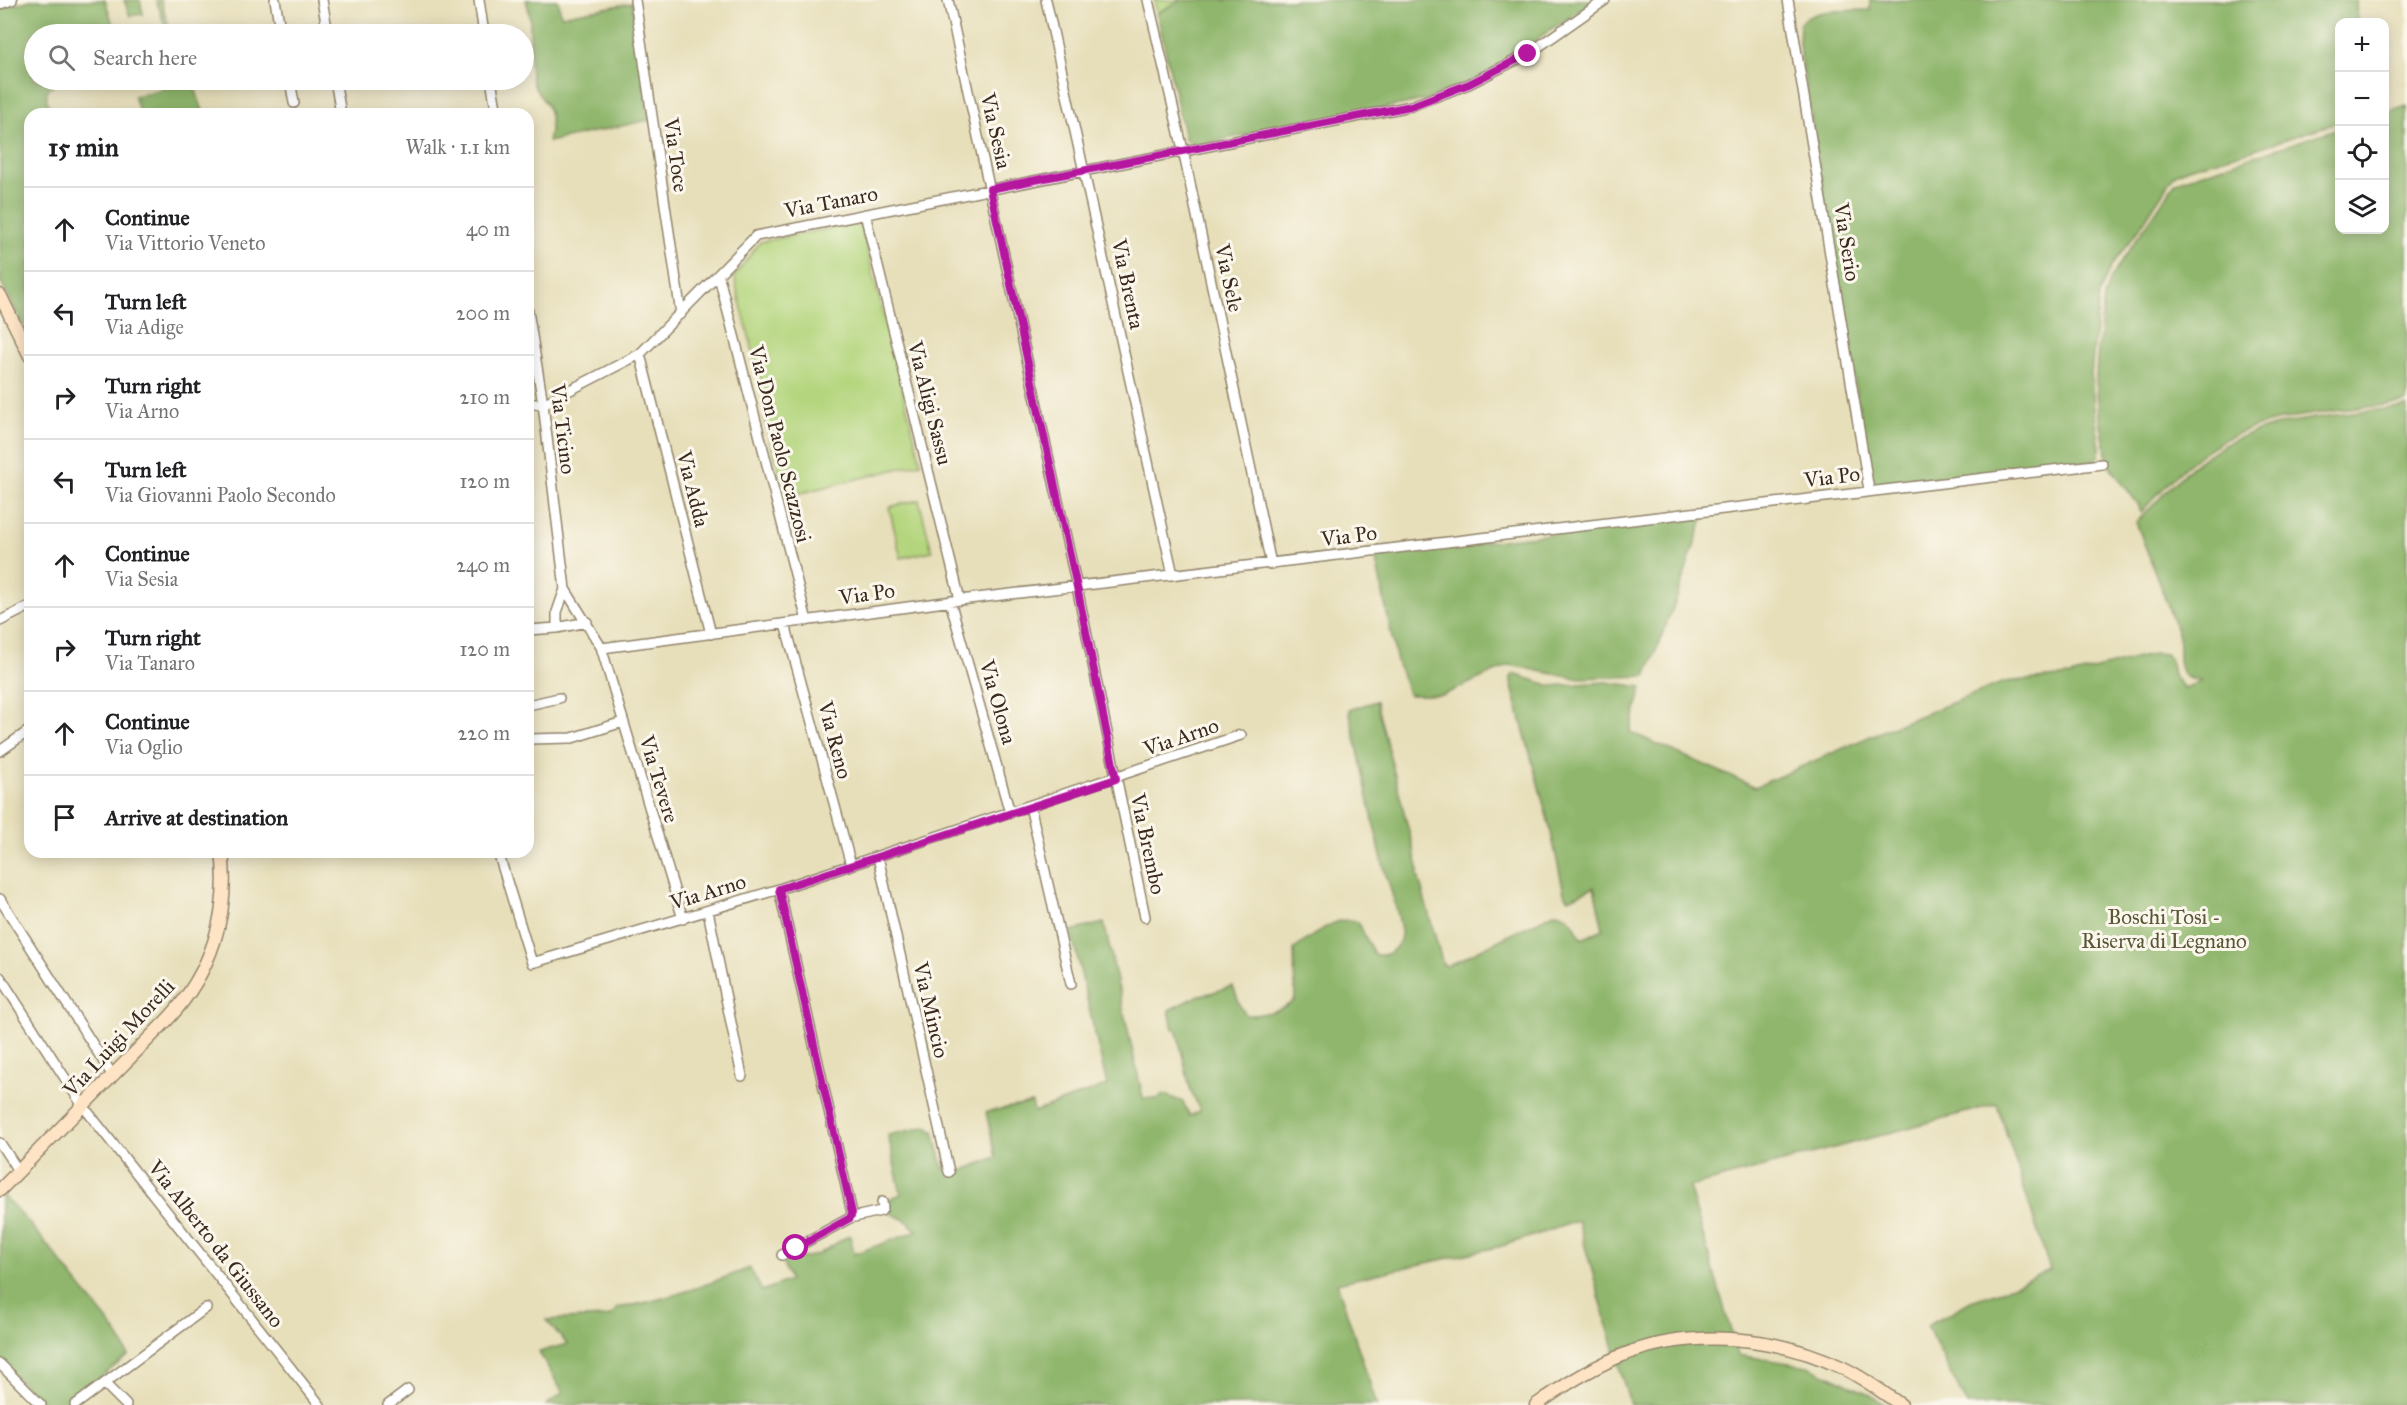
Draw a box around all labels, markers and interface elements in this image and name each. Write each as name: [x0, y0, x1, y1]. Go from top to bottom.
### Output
map controls: [2335, 18, 2389, 234]
button: +: [2335, 18, 2389, 72]
search box: [24, 24, 534, 90]
route end: [1514, 40, 1540, 66]
icon: search: [45, 41, 78, 74]
text: Search here: [93, 44, 197, 71]
button: −: [2335, 72, 2389, 126]
street label: Via Sesia: [974, 90, 1017, 172]
street label: Via Toce: [658, 115, 694, 194]
button: locate: [2335, 126, 2389, 180]
text: 15 min: [48, 131, 119, 163]
text: Walk · 1.1 km: [405, 135, 510, 159]
street label: Via Tanaro: [781, 180, 880, 224]
button: layers: [2335, 180, 2389, 234]
street label: Via Serio: [1828, 200, 1866, 283]
text: Continue: [105, 204, 190, 231]
icon: ahead: [48, 213, 81, 246]
text: 40 m: [466, 217, 510, 241]
text: Via Vittorio Veneto: [105, 231, 266, 255]
street label: Via Brenta: [1106, 236, 1150, 332]
street label: Via Sele: [1209, 241, 1249, 315]
text: Turn left: [105, 288, 187, 315]
icon: left: [48, 297, 81, 330]
text: 200 m: [456, 301, 510, 325]
text: Via Adige: [105, 315, 184, 339]
street label: Via Aligi Sassu: [902, 337, 958, 468]
street label: Via Don Paolo Scazzosi: [743, 342, 817, 546]
text: Turn right: [105, 372, 201, 399]
icon: right: [48, 381, 81, 414]
street label: Via Ticino: [544, 381, 581, 476]
text: 210 m: [460, 385, 510, 409]
text: Via Arno: [105, 399, 179, 423]
street label: Via Adda: [671, 447, 715, 530]
text: Turn left: [105, 456, 187, 483]
street label: Via Po: [1802, 461, 1862, 493]
icon: left: [48, 465, 81, 498]
text: 120 m: [459, 469, 510, 493]
text: Via Giovanni Paolo Secondo: [105, 483, 336, 507]
street label: Via Po: [1319, 520, 1379, 552]
text: Continue: [105, 540, 190, 567]
icon: ahead: [48, 549, 81, 582]
text: 240 m: [456, 553, 510, 577]
text: Via Sesia: [105, 567, 178, 591]
street label: Via Po: [836, 577, 897, 611]
text: Turn right: [105, 624, 201, 651]
icon: right: [48, 633, 81, 666]
text: 120 m: [459, 637, 510, 661]
text: Via Tanaro: [105, 651, 195, 675]
street label: Via Olona: [973, 656, 1022, 747]
street label: Via Reno: [812, 697, 858, 782]
text: Continue: [105, 708, 190, 735]
street label: Via Arno: [1139, 712, 1222, 762]
icon: ahead: [48, 717, 81, 750]
text: 220 m: [458, 721, 510, 745]
street label: Via Tevere: [633, 731, 685, 826]
text: Via Oglio: [105, 735, 183, 759]
street label: Via Brembo: [1124, 790, 1171, 897]
icon: arrive: [48, 801, 81, 834]
text: Arrive at destination: [105, 804, 288, 831]
street label: Via Arno: [666, 868, 749, 916]
park label: Boschi Tosi - Riserva di Legnano: [2081, 904, 2247, 954]
street label: Via Mincio: [907, 958, 955, 1061]
street label: Via Luigi Morelli: [57, 973, 180, 1103]
street label: Via Alberto da Giussano: [142, 1154, 290, 1333]
route start: [782, 1234, 808, 1260]

